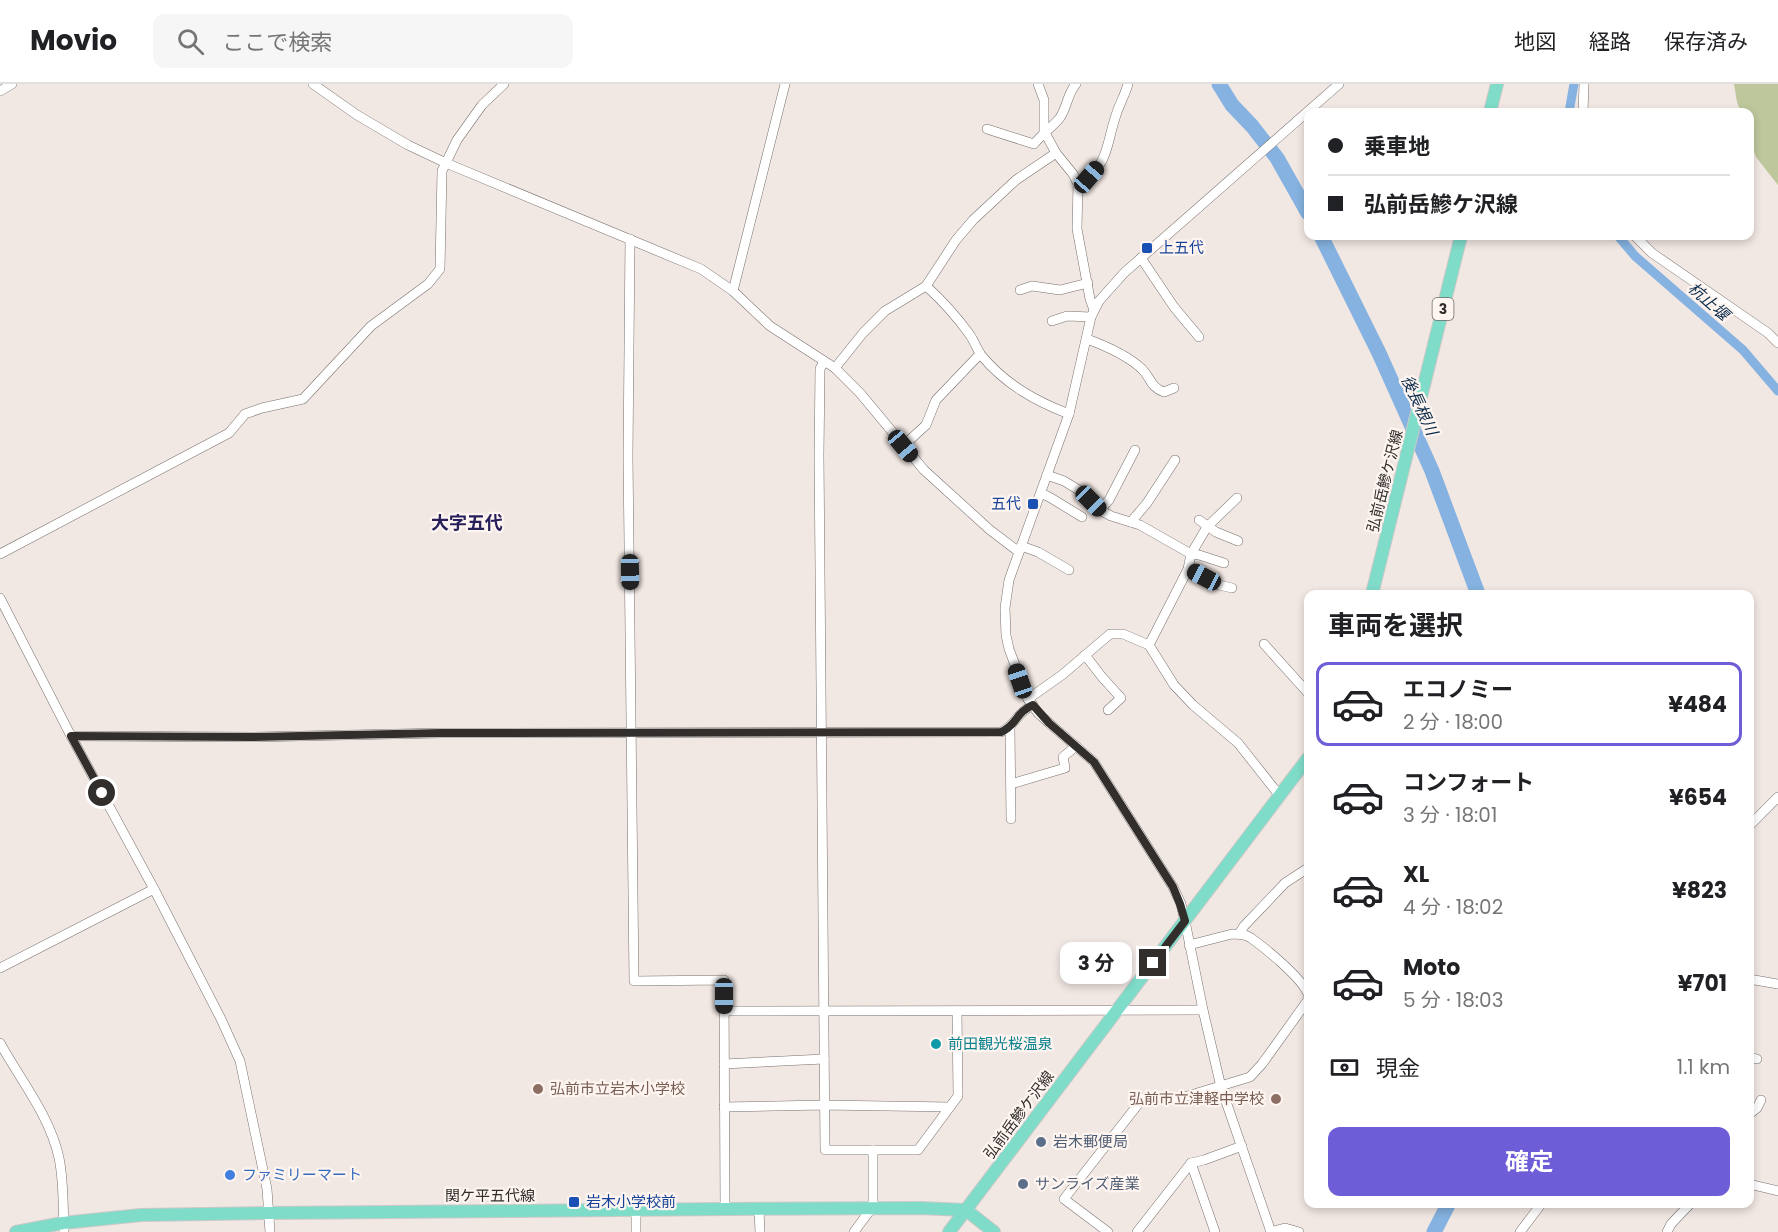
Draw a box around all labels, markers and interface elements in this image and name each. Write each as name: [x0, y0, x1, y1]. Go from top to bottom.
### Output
search box: [153, 14, 573, 68]
text: Movio: [30, 21, 117, 60]
icon: search: [174, 25, 207, 58]
text: ここで検索: [222, 27, 332, 58]
text: 地図: [1514, 27, 1556, 56]
text: 経路: [1589, 27, 1631, 56]
text: 保存済み: [1664, 27, 1748, 56]
text: 乗車地: [1364, 131, 1430, 162]
car: [1070, 158, 1108, 196]
text: 弘前岳鰺ケ沢線: [1364, 189, 1518, 220]
place label: 上五代: [1159, 237, 1204, 258]
marker: 上五代: [1140, 241, 1154, 255]
water label: 杭止堰: [1683, 277, 1737, 328]
road number: 3: [1432, 298, 1454, 320]
water label: 後長根川: [1396, 371, 1444, 441]
car: [885, 426, 921, 466]
street label: 弘前岳鰺ケ沢線: [1362, 427, 1407, 534]
car: [1072, 482, 1110, 520]
place label: 五代: [991, 493, 1021, 514]
marker: 五代: [1026, 497, 1040, 511]
district label: 大字五代: [431, 510, 503, 535]
car: [621, 554, 639, 590]
car: [1184, 561, 1224, 593]
text: 車両を選択: [1328, 607, 1463, 644]
car: [1006, 661, 1034, 701]
text: エコノミー: [1403, 674, 1513, 705]
icon: car: [1331, 677, 1385, 731]
text: ¥484: [1668, 689, 1727, 720]
text: 2 分 · 18:00: [1403, 708, 1503, 736]
text: コンフォート: [1403, 767, 1534, 798]
icon: car: [1331, 770, 1385, 824]
route start: [88, 779, 115, 806]
text: ¥654: [1669, 782, 1727, 813]
text: 3 分 · 18:01: [1403, 801, 1497, 829]
text: XL: [1403, 859, 1429, 890]
icon: car: [1331, 863, 1385, 917]
text: ¥823: [1672, 875, 1727, 906]
text: 4 分 · 18:02: [1403, 893, 1503, 921]
callout: 3 分: [1060, 942, 1132, 984]
text: 3 分: [1078, 949, 1114, 977]
route end: [1139, 949, 1166, 976]
text: Moto: [1403, 952, 1460, 983]
icon: car: [1331, 956, 1385, 1010]
text: ¥701: [1678, 968, 1727, 999]
car: [715, 978, 733, 1014]
text: 5 分 · 18:03: [1403, 986, 1503, 1014]
place label: 前田観光桜温泉: [948, 1033, 1053, 1054]
marker: 前田観光桜温泉: [929, 1037, 943, 1051]
icon: cash: [1328, 1051, 1361, 1084]
text: 現金: [1376, 1053, 1420, 1084]
text: 1.1 km: [1677, 1053, 1730, 1081]
street label: 弘前岳鰺ケ沢線: [979, 1066, 1059, 1163]
place label: 弘前市立岩木小学校: [550, 1078, 685, 1099]
marker: 弘前市立岩木小学校: [531, 1082, 545, 1096]
place label: 弘前市立津軽中学校: [1129, 1088, 1264, 1109]
marker: 弘前市立津軽中学校: [1269, 1092, 1283, 1106]
button: 確定: [1328, 1127, 1730, 1196]
place label: 岩木郵便局: [1053, 1131, 1128, 1152]
marker: 岩木郵便局: [1034, 1135, 1048, 1149]
place label: ファミリーマート: [242, 1164, 362, 1185]
marker: ファミリーマート: [223, 1168, 237, 1182]
place label: サンライズ産業: [1035, 1173, 1140, 1194]
marker: サンライズ産業: [1016, 1177, 1030, 1191]
street label: 関ケ平五代線: [445, 1185, 535, 1206]
place label: 岩木小学校前: [586, 1191, 676, 1212]
marker: 岩木小学校前: [567, 1195, 581, 1209]

